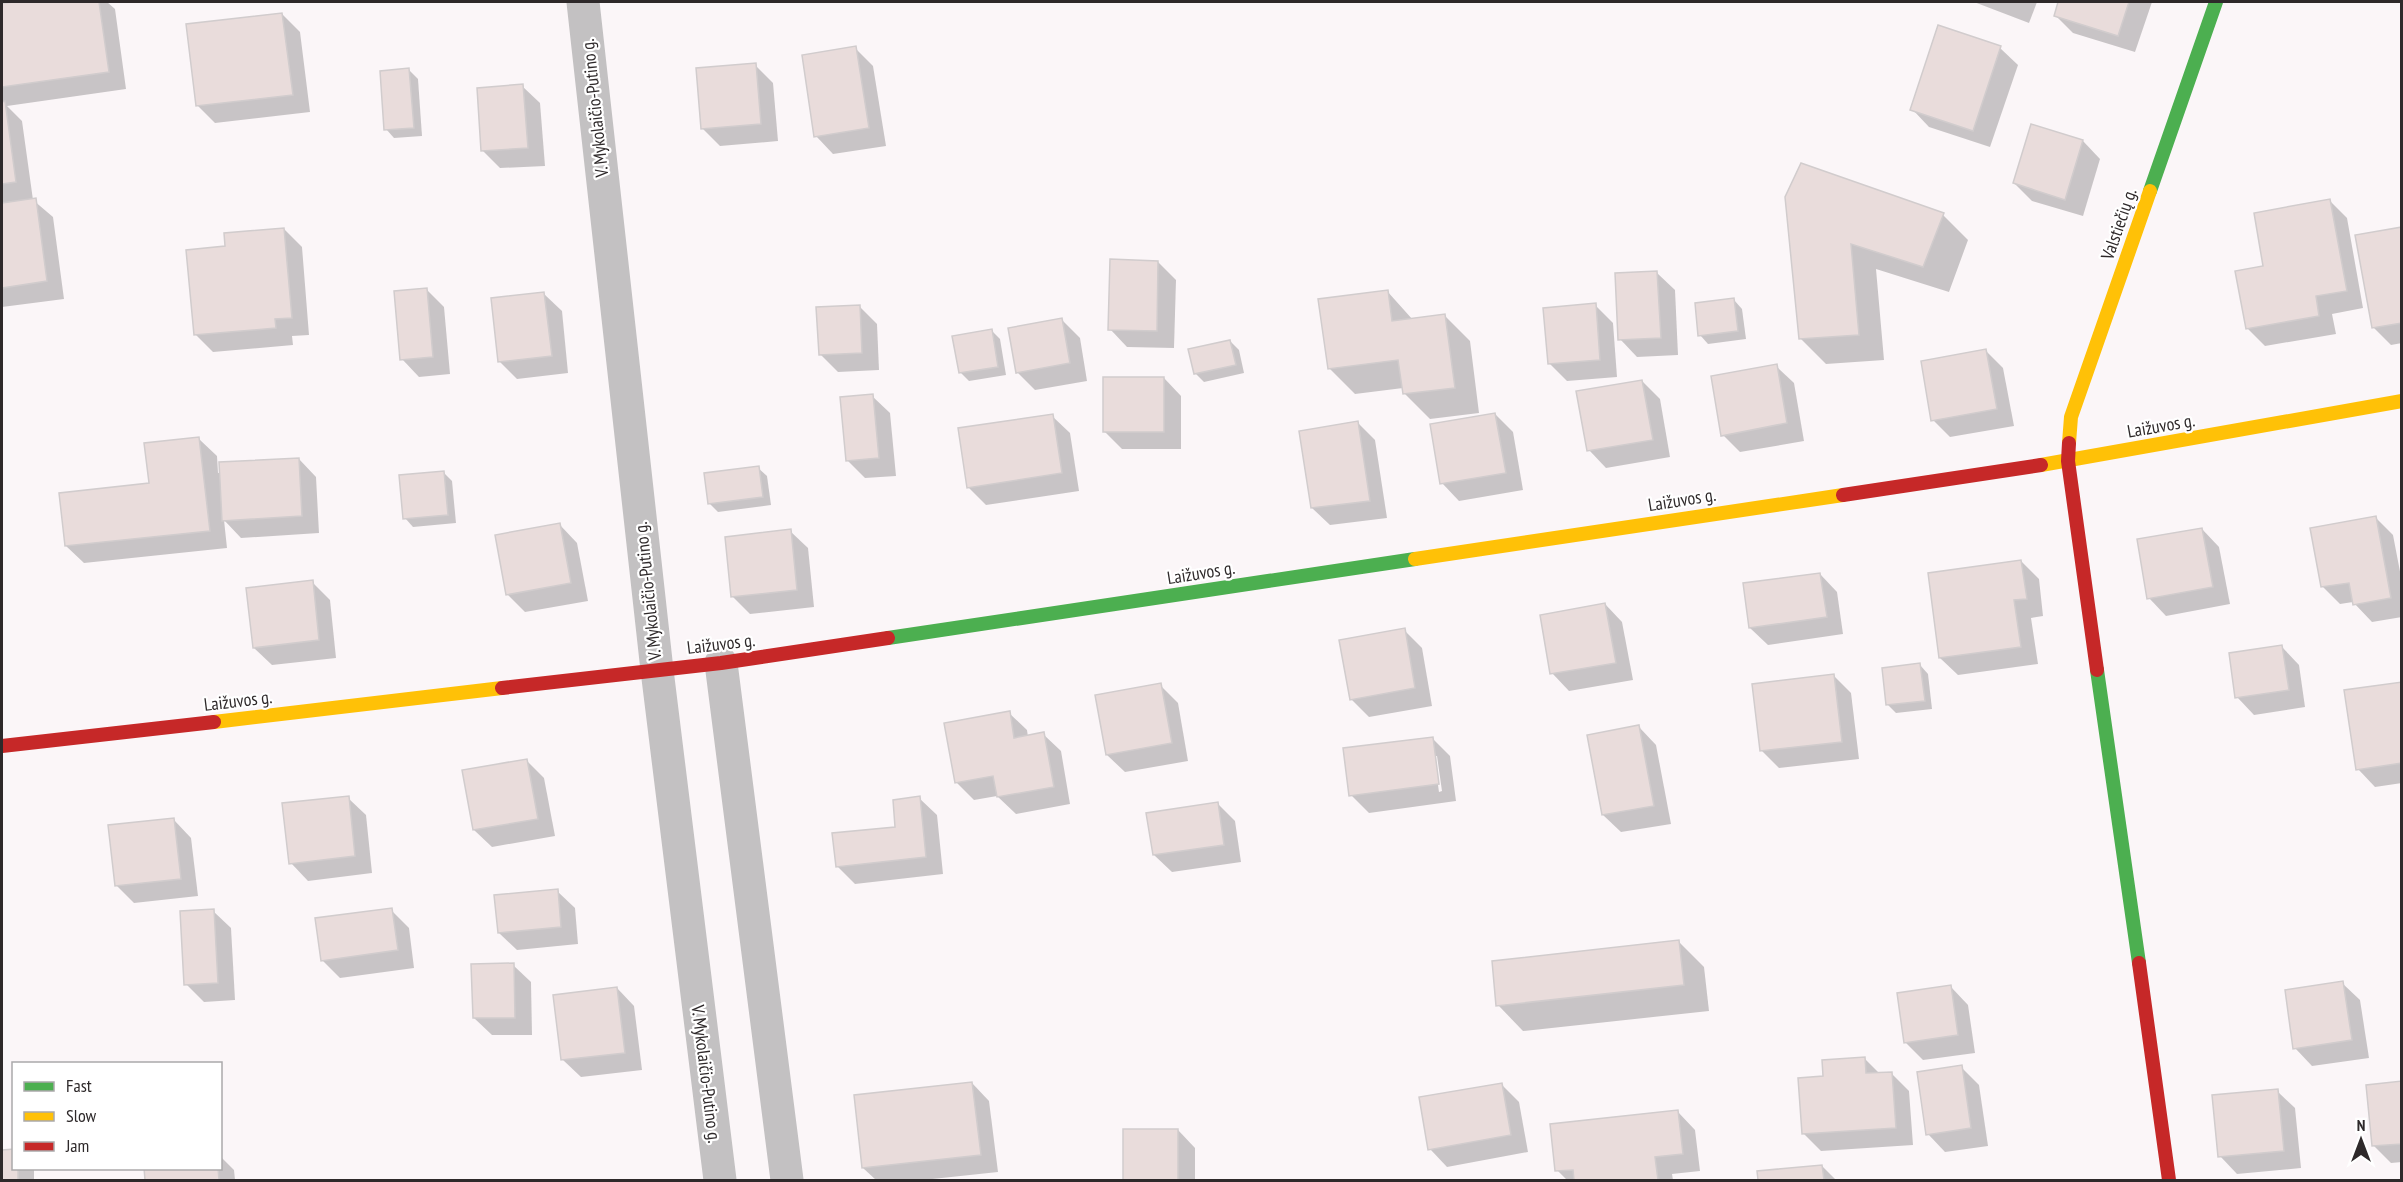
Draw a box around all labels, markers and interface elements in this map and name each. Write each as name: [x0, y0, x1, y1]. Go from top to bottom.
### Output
street label: V. Mykolaičio-Putino g.: [576, 38, 613, 179]
street label: Valstiečių g.: [2095, 185, 2141, 264]
street label: Laižuvos g.: [2125, 408, 2197, 443]
street label: Laižuvos g.: [1646, 483, 1717, 516]
street label: V. Mykolaičio-Putino g.: [629, 521, 666, 662]
street label: Laižuvos g.: [1165, 556, 1236, 589]
street label: Laižuvos g.: [686, 628, 756, 659]
street label: Laižuvos g.: [203, 685, 273, 716]
street label: V. Mykolaičio-Putino g.: [686, 1003, 726, 1144]
legend: [12, 1062, 222, 1170]
text: Fast: [66, 1074, 92, 1097]
text: Slow: [66, 1104, 97, 1127]
north arrow: [2331, 1110, 2391, 1170]
text: N: [2357, 1115, 2365, 1135]
text: Jam: [65, 1134, 89, 1157]

